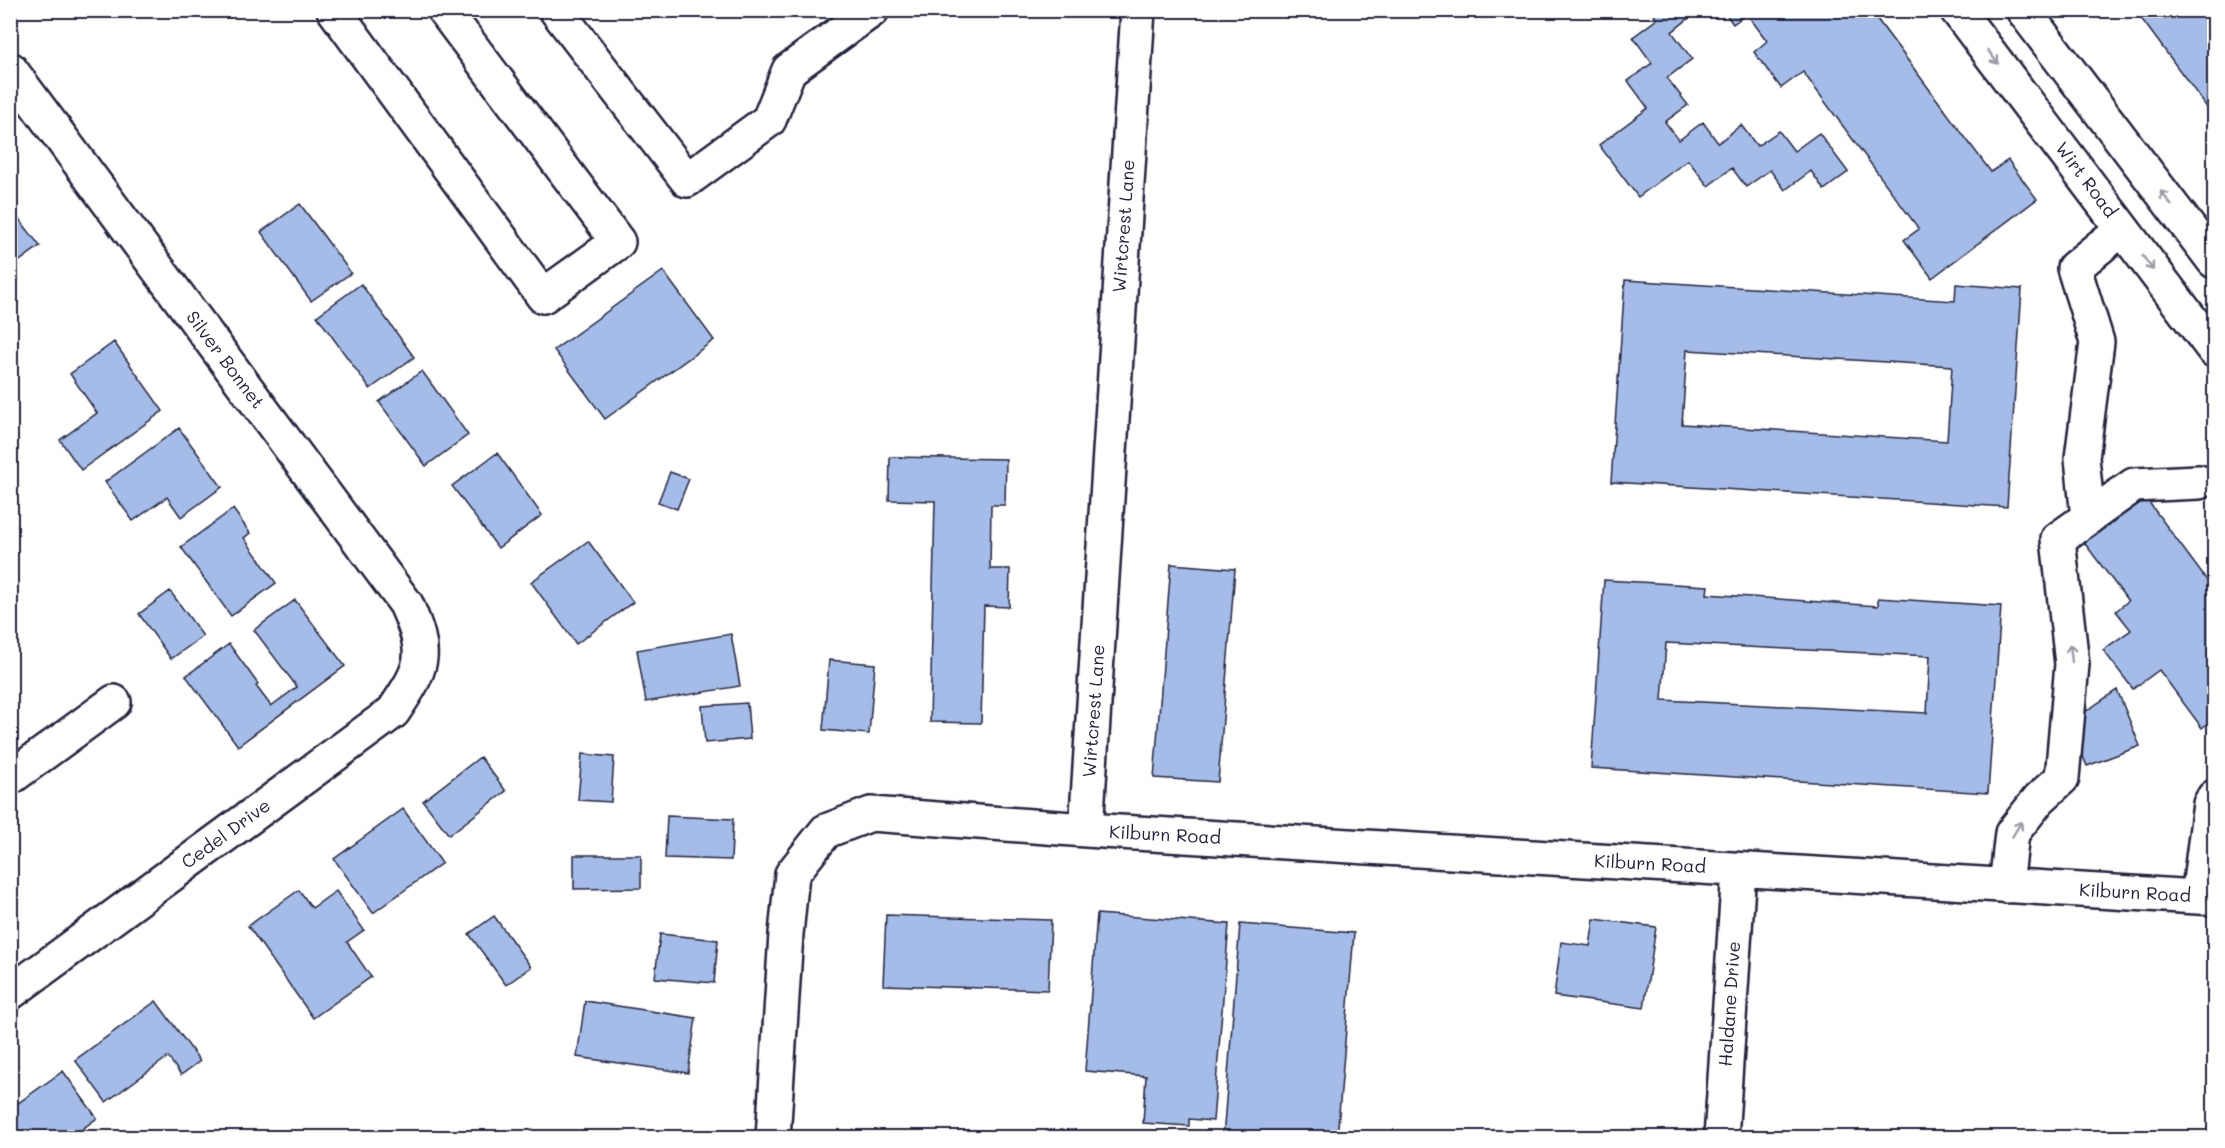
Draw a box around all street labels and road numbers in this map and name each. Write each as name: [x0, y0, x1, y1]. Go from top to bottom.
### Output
street label: Wirt Road: [2050, 137, 2123, 222]
street label: Wirtcrest Lane: [1106, 159, 1140, 293]
street label: Silver Bonnet: [181, 306, 270, 413]
street label: Wirtcrest Lane: [1076, 644, 1110, 778]
street label: Cedel Drive: [176, 793, 275, 874]
street label: Kilburn Road: [1109, 819, 1222, 849]
street label: Kilburn Road: [1594, 848, 1707, 878]
street label: Kilburn Road: [2079, 877, 2192, 907]
street label: Haldane Drive: [1713, 940, 1745, 1067]

